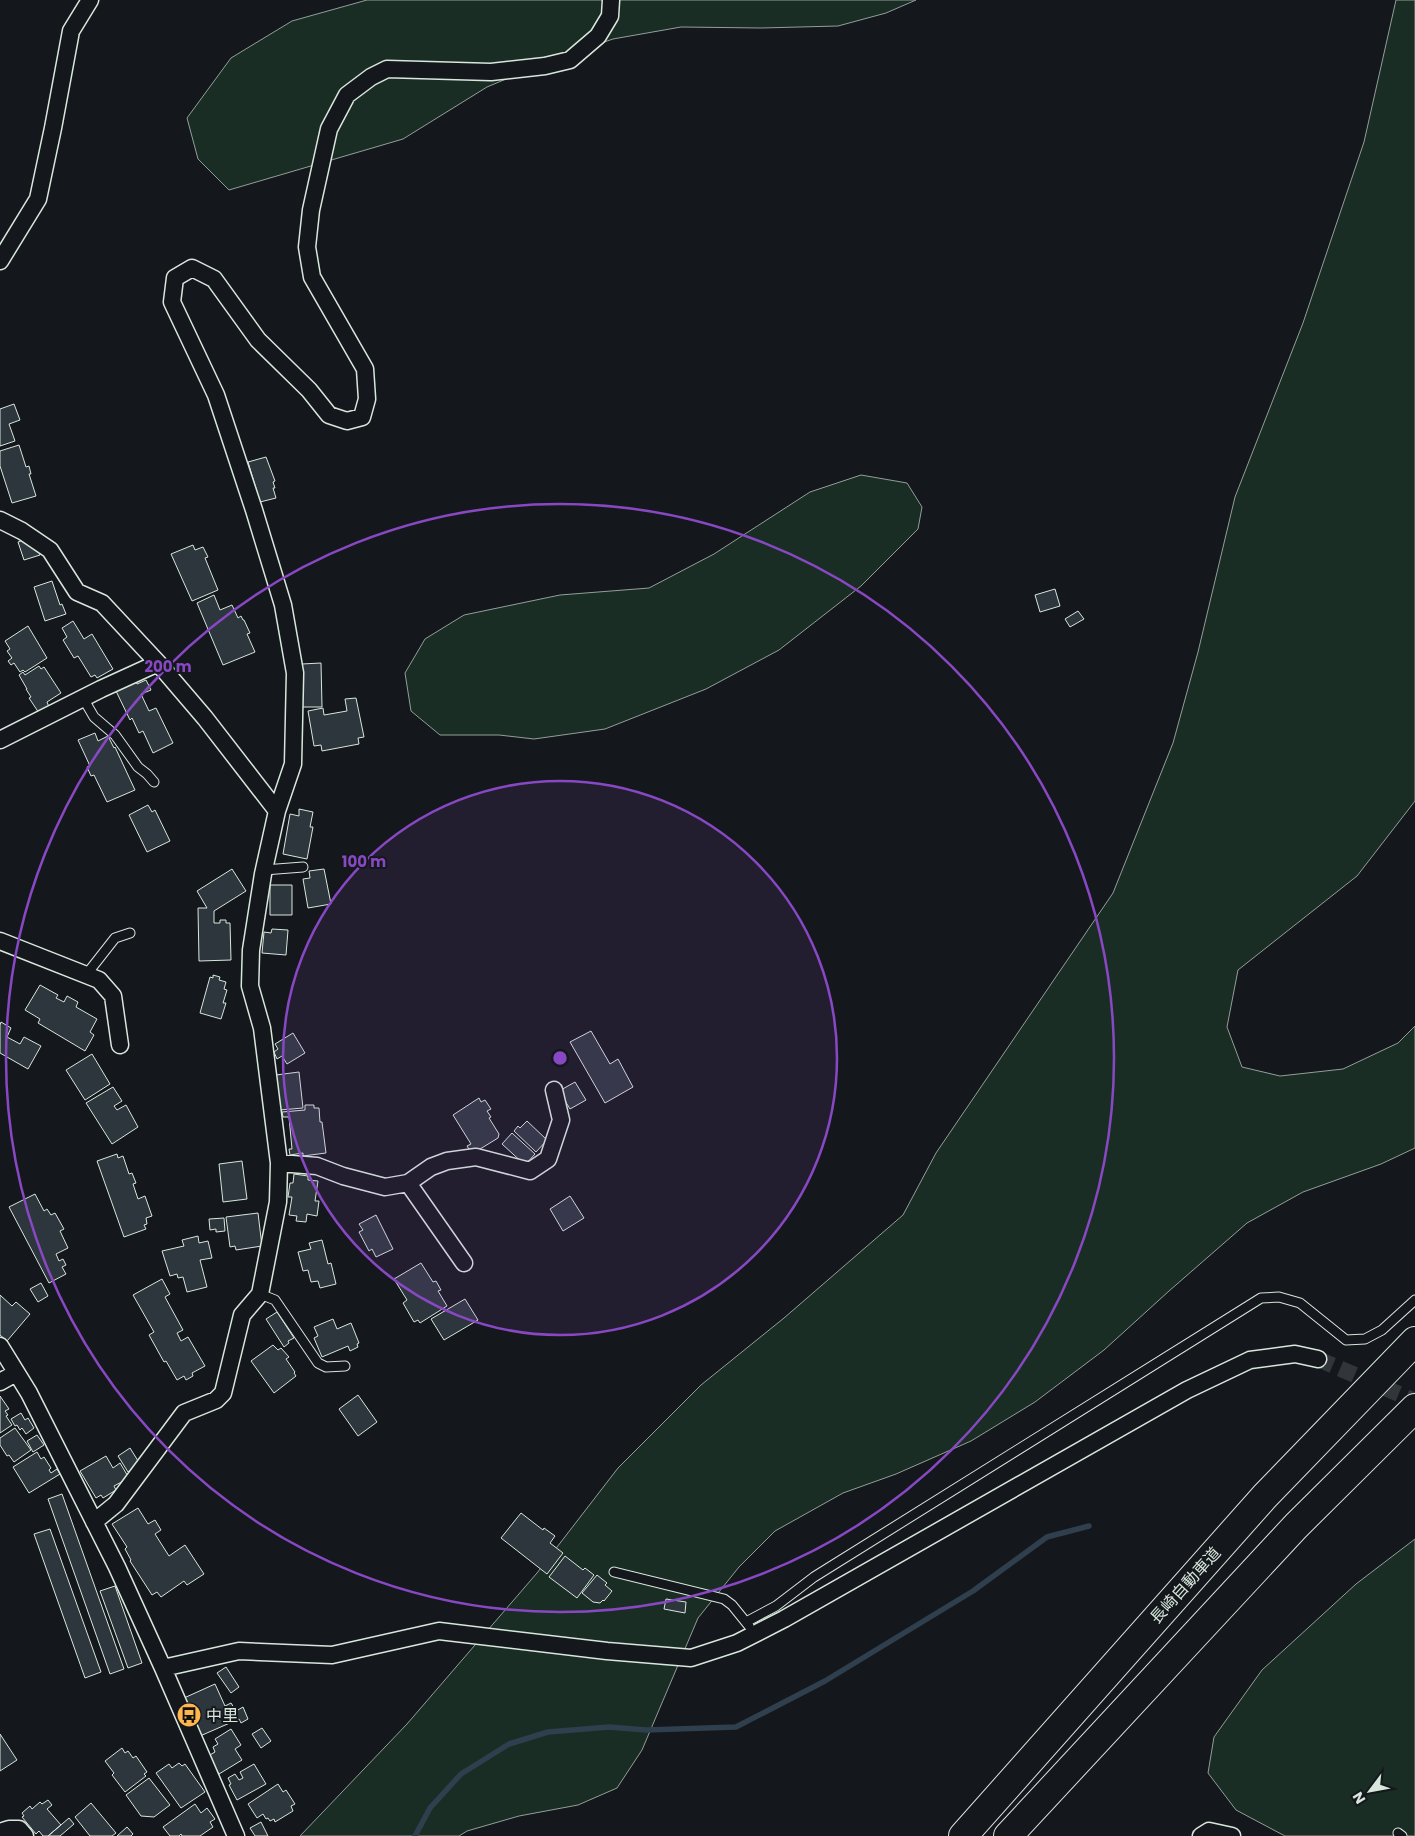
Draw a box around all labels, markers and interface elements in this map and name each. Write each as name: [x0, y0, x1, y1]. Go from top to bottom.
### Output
text: 200 m: [144, 656, 192, 677]
text: 100 m: [342, 851, 386, 872]
centre of rings: [551, 1049, 569, 1067]
street label: 長崎自動車道: [1145, 1542, 1226, 1629]
bus stop icon: 中里: [176, 1702, 202, 1728]
place label: 中里: [206, 1704, 238, 1727]
north arrow: [1345, 1766, 1395, 1816]
text: N: [1348, 1788, 1370, 1808]

